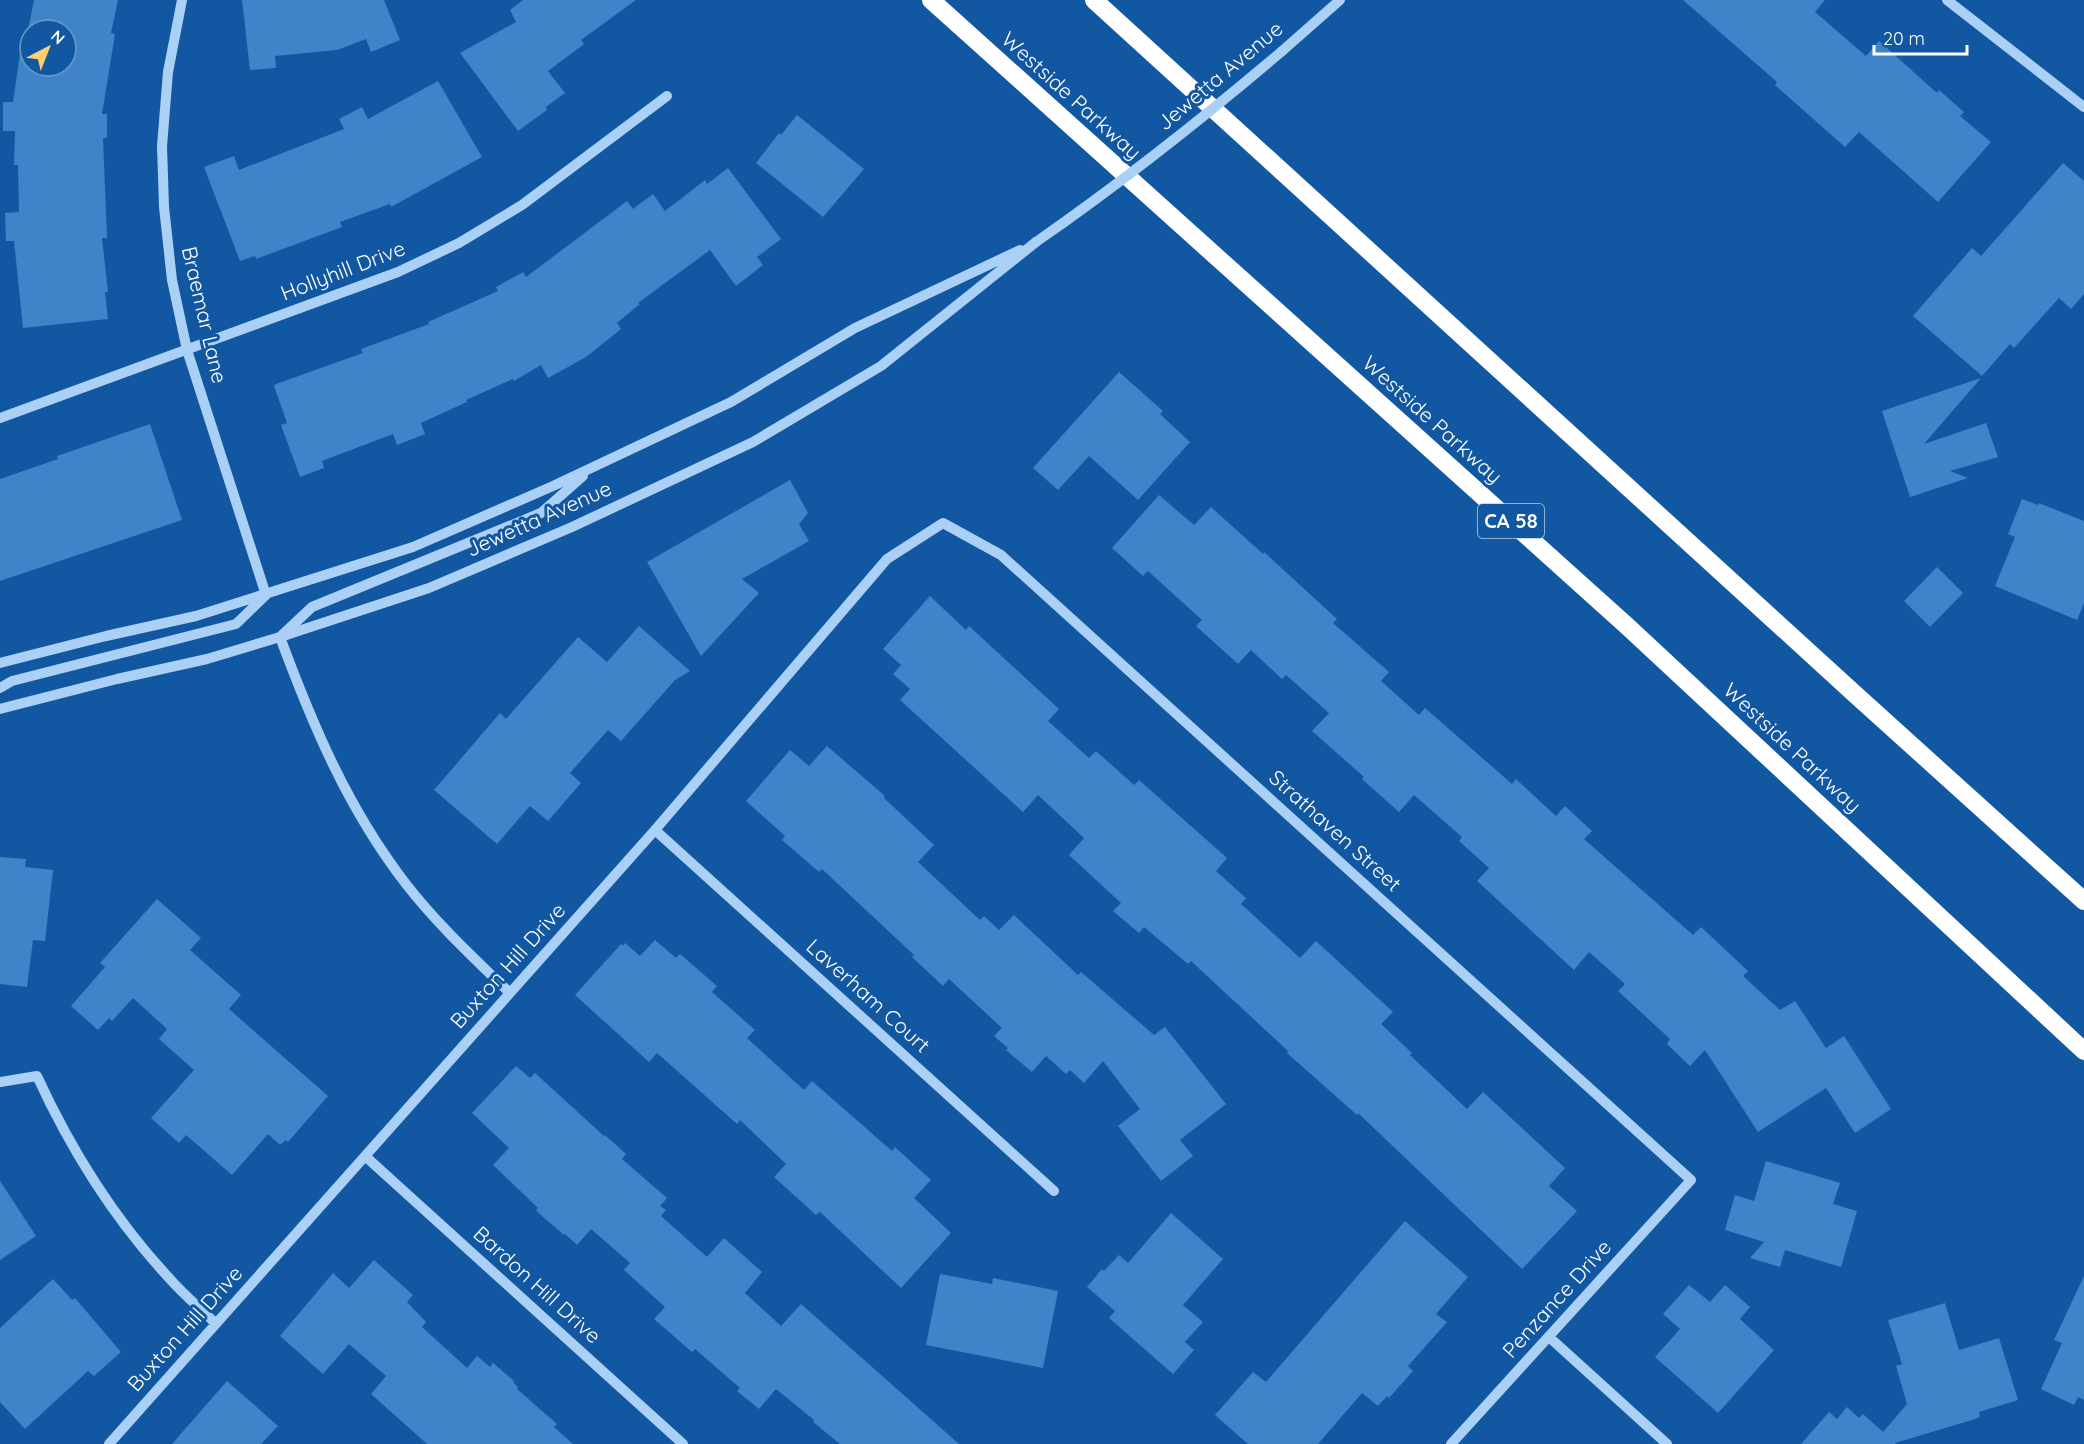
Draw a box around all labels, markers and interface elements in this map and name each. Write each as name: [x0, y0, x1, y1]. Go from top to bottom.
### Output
street label: Jewetta Avenue: [1151, 15, 1287, 135]
north arrow: [18, 18, 78, 78]
scale bar: [1874, 18, 1967, 56]
text: N: [47, 25, 69, 48]
street label: Westside Parkway: [996, 26, 1147, 165]
text: 20 m: [1883, 27, 1925, 50]
street label: Hollyhill Drive: [277, 234, 409, 306]
street label: Braemar Lane: [177, 244, 233, 386]
street label: Westside Parkway: [1357, 350, 1508, 489]
street label: Jewetta Avenue: [462, 474, 615, 562]
road number: CA 58: [1478, 504, 1544, 538]
street label: Westside Parkway: [1718, 677, 1867, 818]
street label: Strathaven Street: [1264, 764, 1407, 897]
street label: Buxton Hill Drive: [444, 897, 570, 1033]
street label: Laverham Court: [801, 933, 936, 1058]
street label: Bardon Hill Drive: [468, 1220, 607, 1348]
street label: Penzance Drive: [1496, 1234, 1616, 1363]
street label: Buxton Hill Drive: [121, 1260, 247, 1396]

